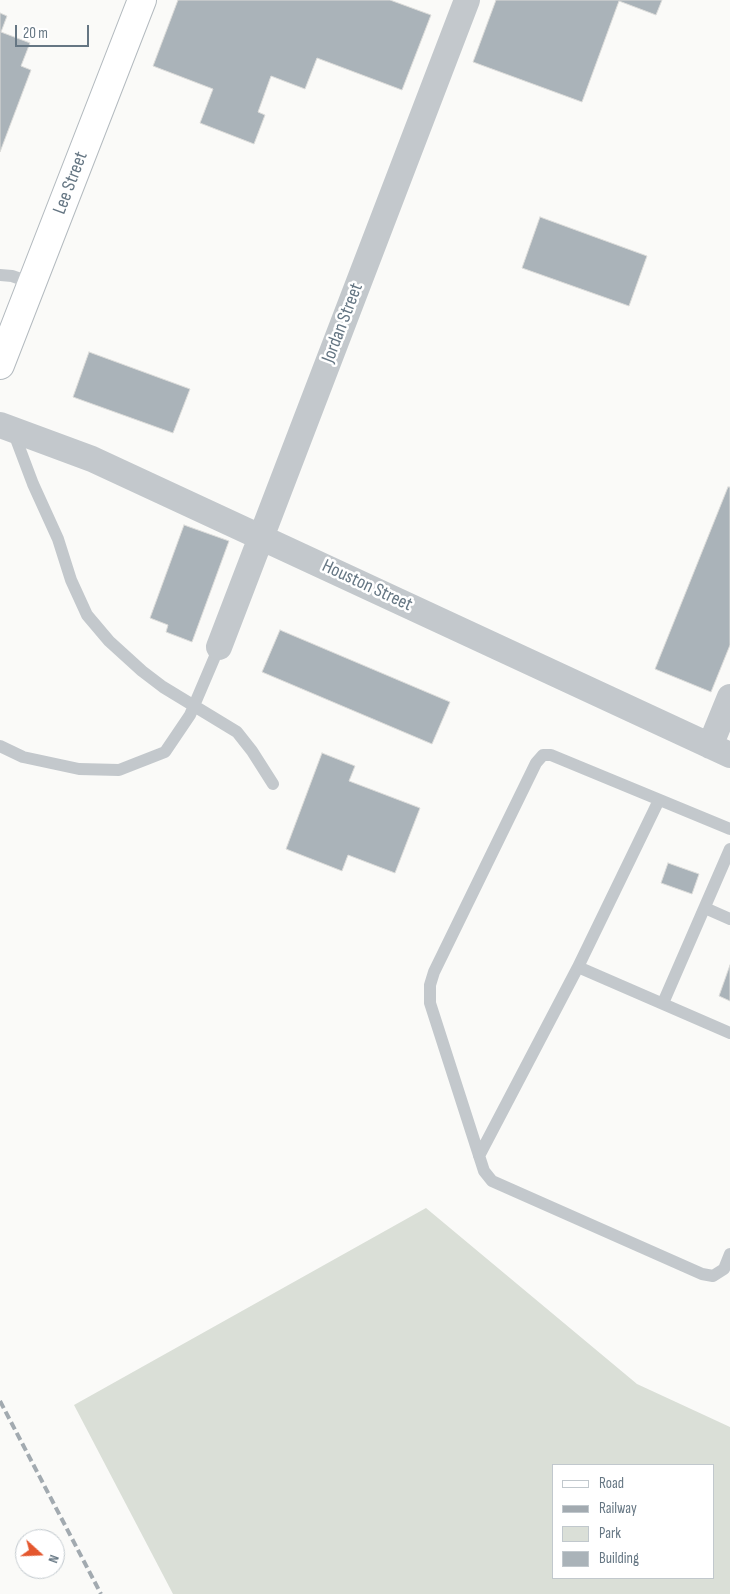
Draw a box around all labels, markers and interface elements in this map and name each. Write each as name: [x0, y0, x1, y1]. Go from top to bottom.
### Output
scale bar: [18, 15, 91, 47]
text: 20 m: [23, 24, 48, 43]
street label: Lee Street: [49, 148, 93, 218]
street label: Jordan Street: [317, 280, 369, 366]
street label: Houston Street: [318, 555, 416, 617]
legend: [552, 1464, 715, 1579]
text: Road: [599, 1474, 624, 1493]
text: Railway: [599, 1499, 637, 1518]
text: Park: [599, 1524, 621, 1543]
north arrow: [15, 1529, 65, 1579]
text: Building: [599, 1549, 639, 1568]
text: N: [44, 1553, 63, 1565]

